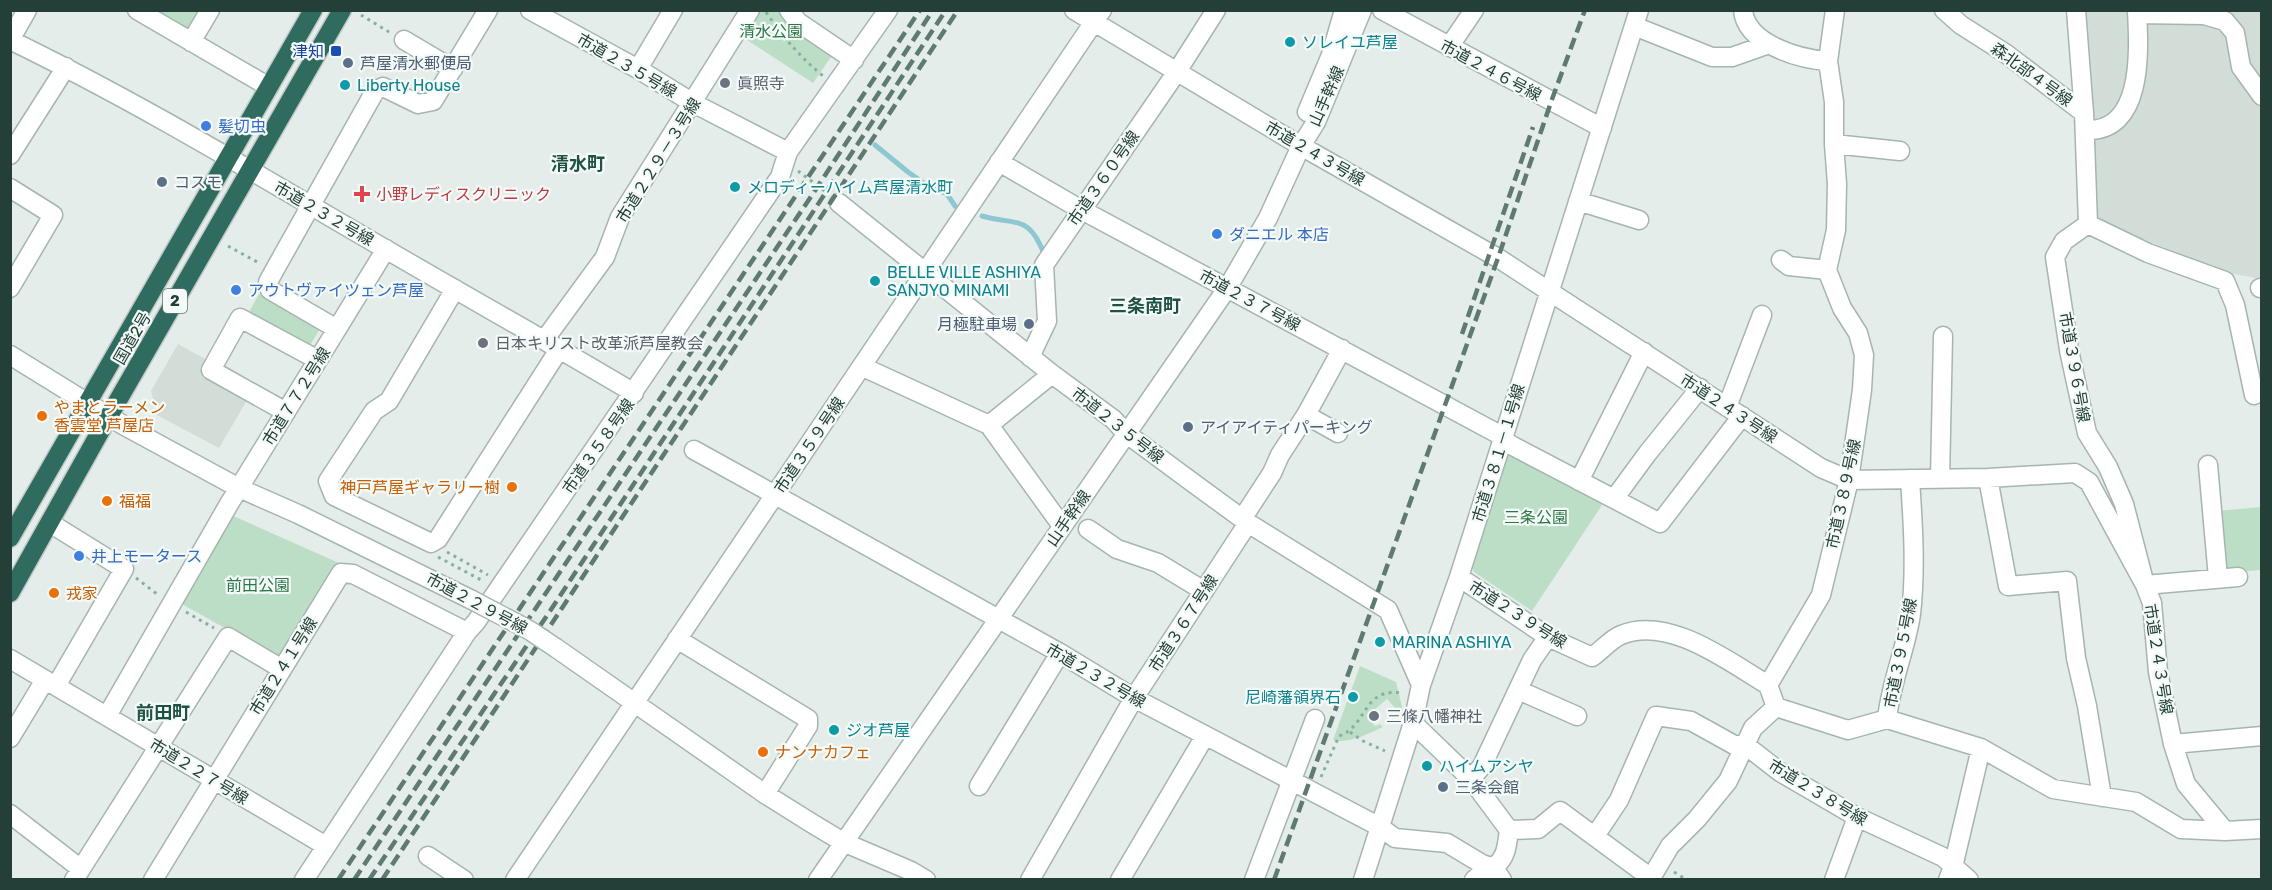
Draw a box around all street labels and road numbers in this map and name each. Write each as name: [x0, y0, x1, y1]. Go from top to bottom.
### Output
street label: 市道２３５号線: [573, 29, 680, 102]
street label: 市道２４６号線: [1437, 36, 1545, 105]
street label: 森北部４号線: [1987, 39, 2076, 110]
street label: 山手幹線: [1305, 63, 1348, 129]
street label: 市道２２９－３号線: [612, 94, 705, 226]
street label: 市道２４３号線: [1261, 117, 1368, 190]
street label: 市道３６０号線: [1064, 127, 1143, 230]
street label: 市道２３２号線: [270, 177, 377, 250]
street label: 市道２３７号線: [1196, 266, 1304, 335]
road number: 2: [163, 289, 187, 313]
street label: 国道2号: [110, 309, 155, 368]
street label: 市道３９６号線: [2055, 310, 2094, 424]
street label: 市道７７２号線: [259, 344, 334, 449]
street label: 市道２４３号線: [1677, 370, 1781, 447]
street label: 市道３８１－１号線: [1468, 382, 1529, 525]
street label: 市道２３５号線: [1068, 383, 1168, 467]
street label: 市道３５９号線: [770, 394, 849, 497]
street label: 市道３５８号線: [559, 395, 638, 498]
street label: 市道３８９号線: [1823, 437, 1864, 551]
street label: 山手幹線: [1042, 487, 1095, 550]
street label: 市道２２９号線: [423, 569, 531, 638]
street label: 市道３６７号線: [1145, 571, 1222, 675]
street label: 市道２３９号線: [1465, 577, 1570, 652]
street label: 市道３９５号線: [1880, 596, 1921, 710]
street label: 市道２４３号線: [2140, 602, 2177, 716]
street label: 市道２４１号線: [246, 614, 321, 719]
street label: 市道２３２号線: [1042, 639, 1149, 712]
street label: 市道２２７号線: [146, 734, 252, 808]
street label: 市道２３８号線: [1765, 755, 1871, 829]

